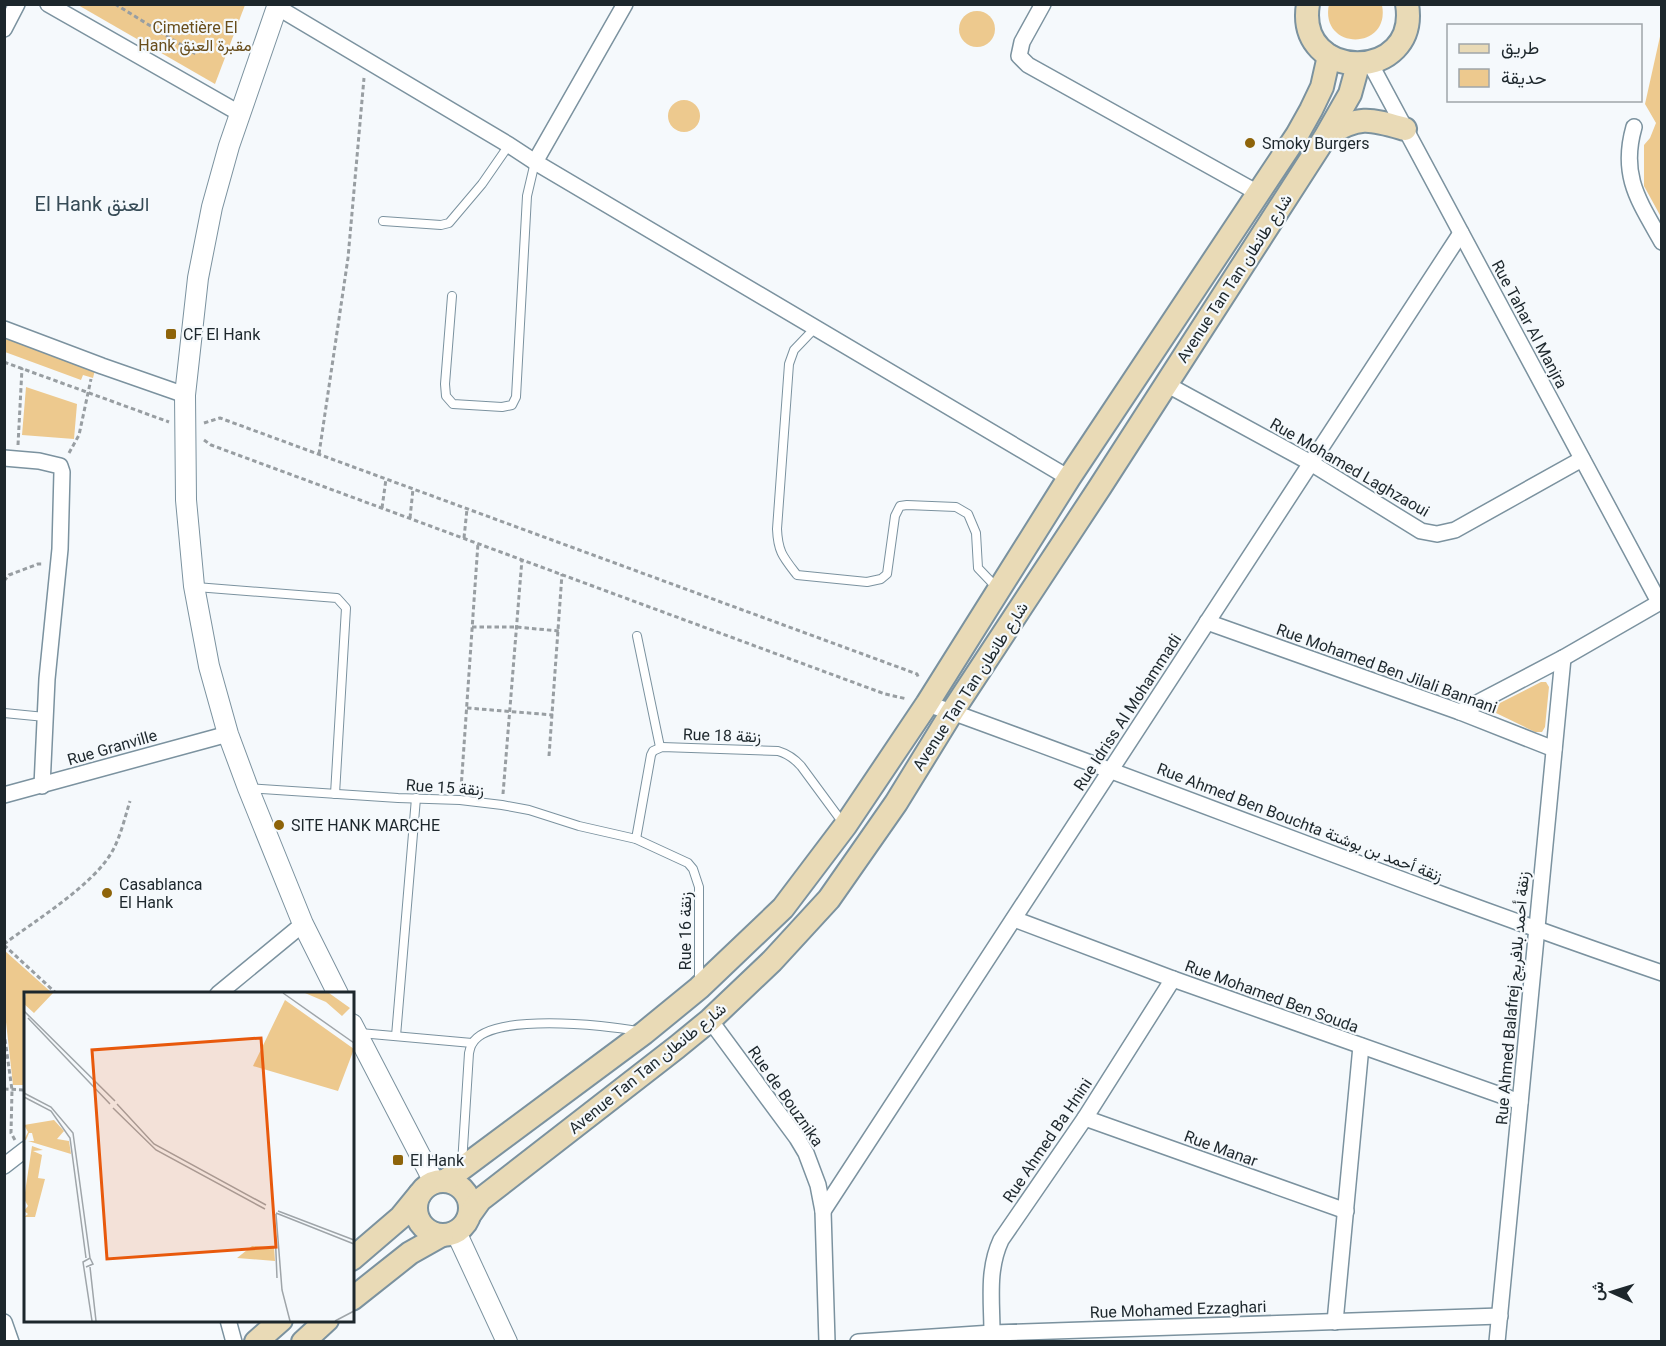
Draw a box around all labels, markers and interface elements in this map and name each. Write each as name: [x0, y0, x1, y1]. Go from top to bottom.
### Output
park label: Cimetière El Hank مقبرة العنق: [138, 18, 252, 56]
legend: [1447, 24, 1642, 102]
text: طريق: [1501, 37, 1539, 59]
text: حديقة: [1501, 67, 1547, 88]
place label: Smoky Burgers: [1262, 134, 1370, 153]
marker: Smoky Burgers: [1243, 136, 1257, 150]
street label: Avenue Tan Tan شارع طانطان: [1173, 190, 1298, 367]
district label: El Hank العنق: [35, 192, 149, 216]
street label: Rue Tahar Al Manjra: [1488, 257, 1571, 392]
place label: CF El Hank: [183, 325, 261, 344]
marker: CF El Hank: [164, 327, 178, 341]
street label: Rue Mohamed Laghzaoui: [1267, 414, 1433, 521]
street label: Avenue Tan Tan شارع طانطان: [909, 598, 1034, 775]
street label: Rue Mohamed Ben Jilali Bannani: [1274, 620, 1500, 717]
street label: Rue Idriss Al Mohammadi: [1070, 630, 1185, 794]
street label: Rue 18 زنقة: [682, 725, 761, 747]
street label: Rue Granville: [65, 726, 159, 769]
street label: Rue Ahmed Ben Bouchta زنقة أحمد بن بوشتة: [1154, 759, 1445, 887]
street label: Rue 15 زنقة: [405, 775, 485, 801]
place label: SITE HANK MARCHE: [291, 816, 440, 835]
marker: SITE HANK MARCHE: [272, 818, 286, 832]
street label: Rue Ahmed Balafrej زنقة أحمد بلافريج: [1492, 871, 1535, 1126]
place label: Casablanca El Hank: [119, 875, 203, 912]
marker: Casablanca El Hank: [100, 886, 114, 900]
street label: Rue 16 زنقة: [676, 892, 696, 970]
street label: Rue Mohamed Ben Souda: [1182, 956, 1361, 1037]
inset map: [24, 992, 354, 1322]
street label: Avenue Tan Tan شارع طانطان: [565, 999, 731, 1139]
street label: Rue de Bouznika: [744, 1043, 827, 1150]
street label: Rue Ahmed Ba Hnini: [999, 1075, 1096, 1206]
street label: Rue Manar: [1182, 1126, 1261, 1171]
place label: El Hank: [410, 1151, 465, 1170]
marker: El Hank: [391, 1153, 405, 1167]
north arrow: [1582, 1262, 1642, 1322]
text: ش: [1587, 1281, 1608, 1301]
street label: Rue Mohamed Ezzaghari: [1089, 1297, 1267, 1322]

